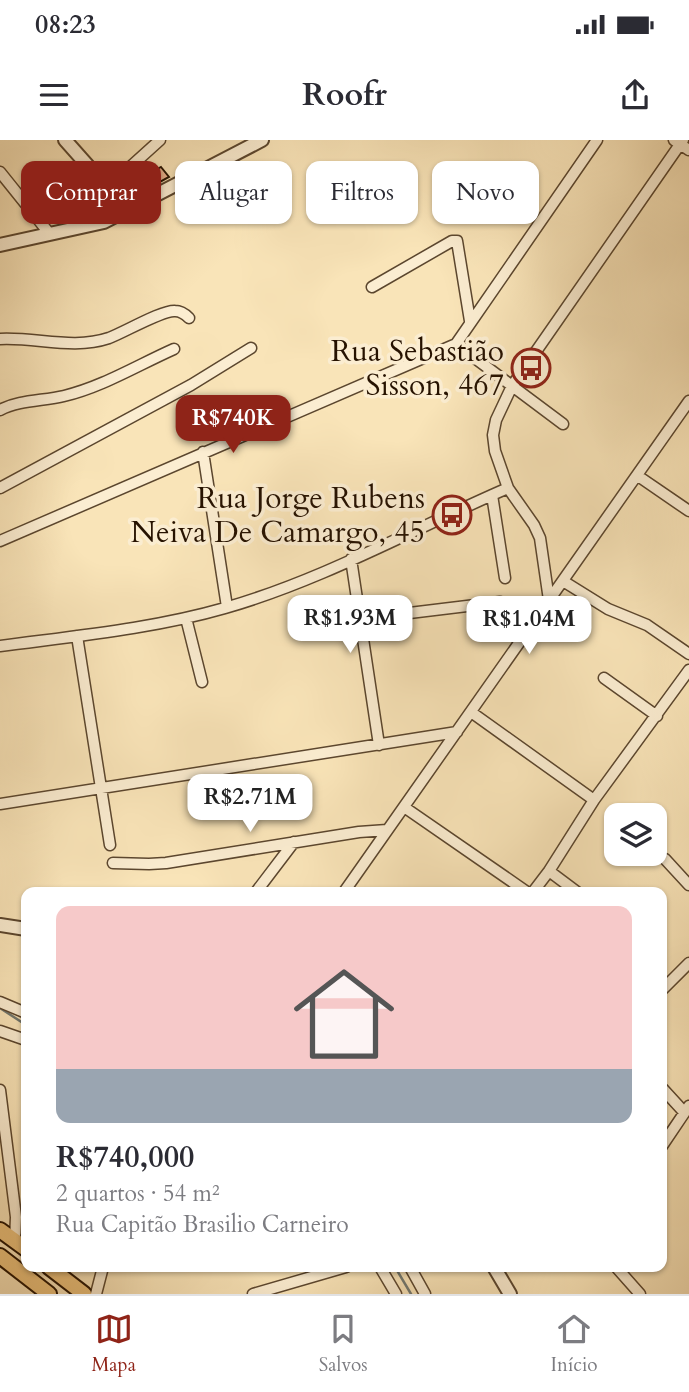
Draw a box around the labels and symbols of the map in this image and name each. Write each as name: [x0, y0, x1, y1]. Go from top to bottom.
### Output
place label: Rua Sebastião Sisson, 467: [331, 331, 504, 406]
bus stop icon: Rua Sebastião Sisson, 467: [510, 347, 552, 389]
pin: R$740K: [176, 396, 290, 455]
place label: Rua Jorge Rubens Neiva De Camargo, 45: [130, 478, 425, 553]
bus stop icon: Rua Jorge Rubens Neiva De Camargo, 45: [431, 494, 473, 536]
pin: R$1.93M: [285, 596, 415, 655]
pin: R$1.04M: [464, 596, 594, 656]
pin: R$2.71M: [185, 774, 315, 834]

